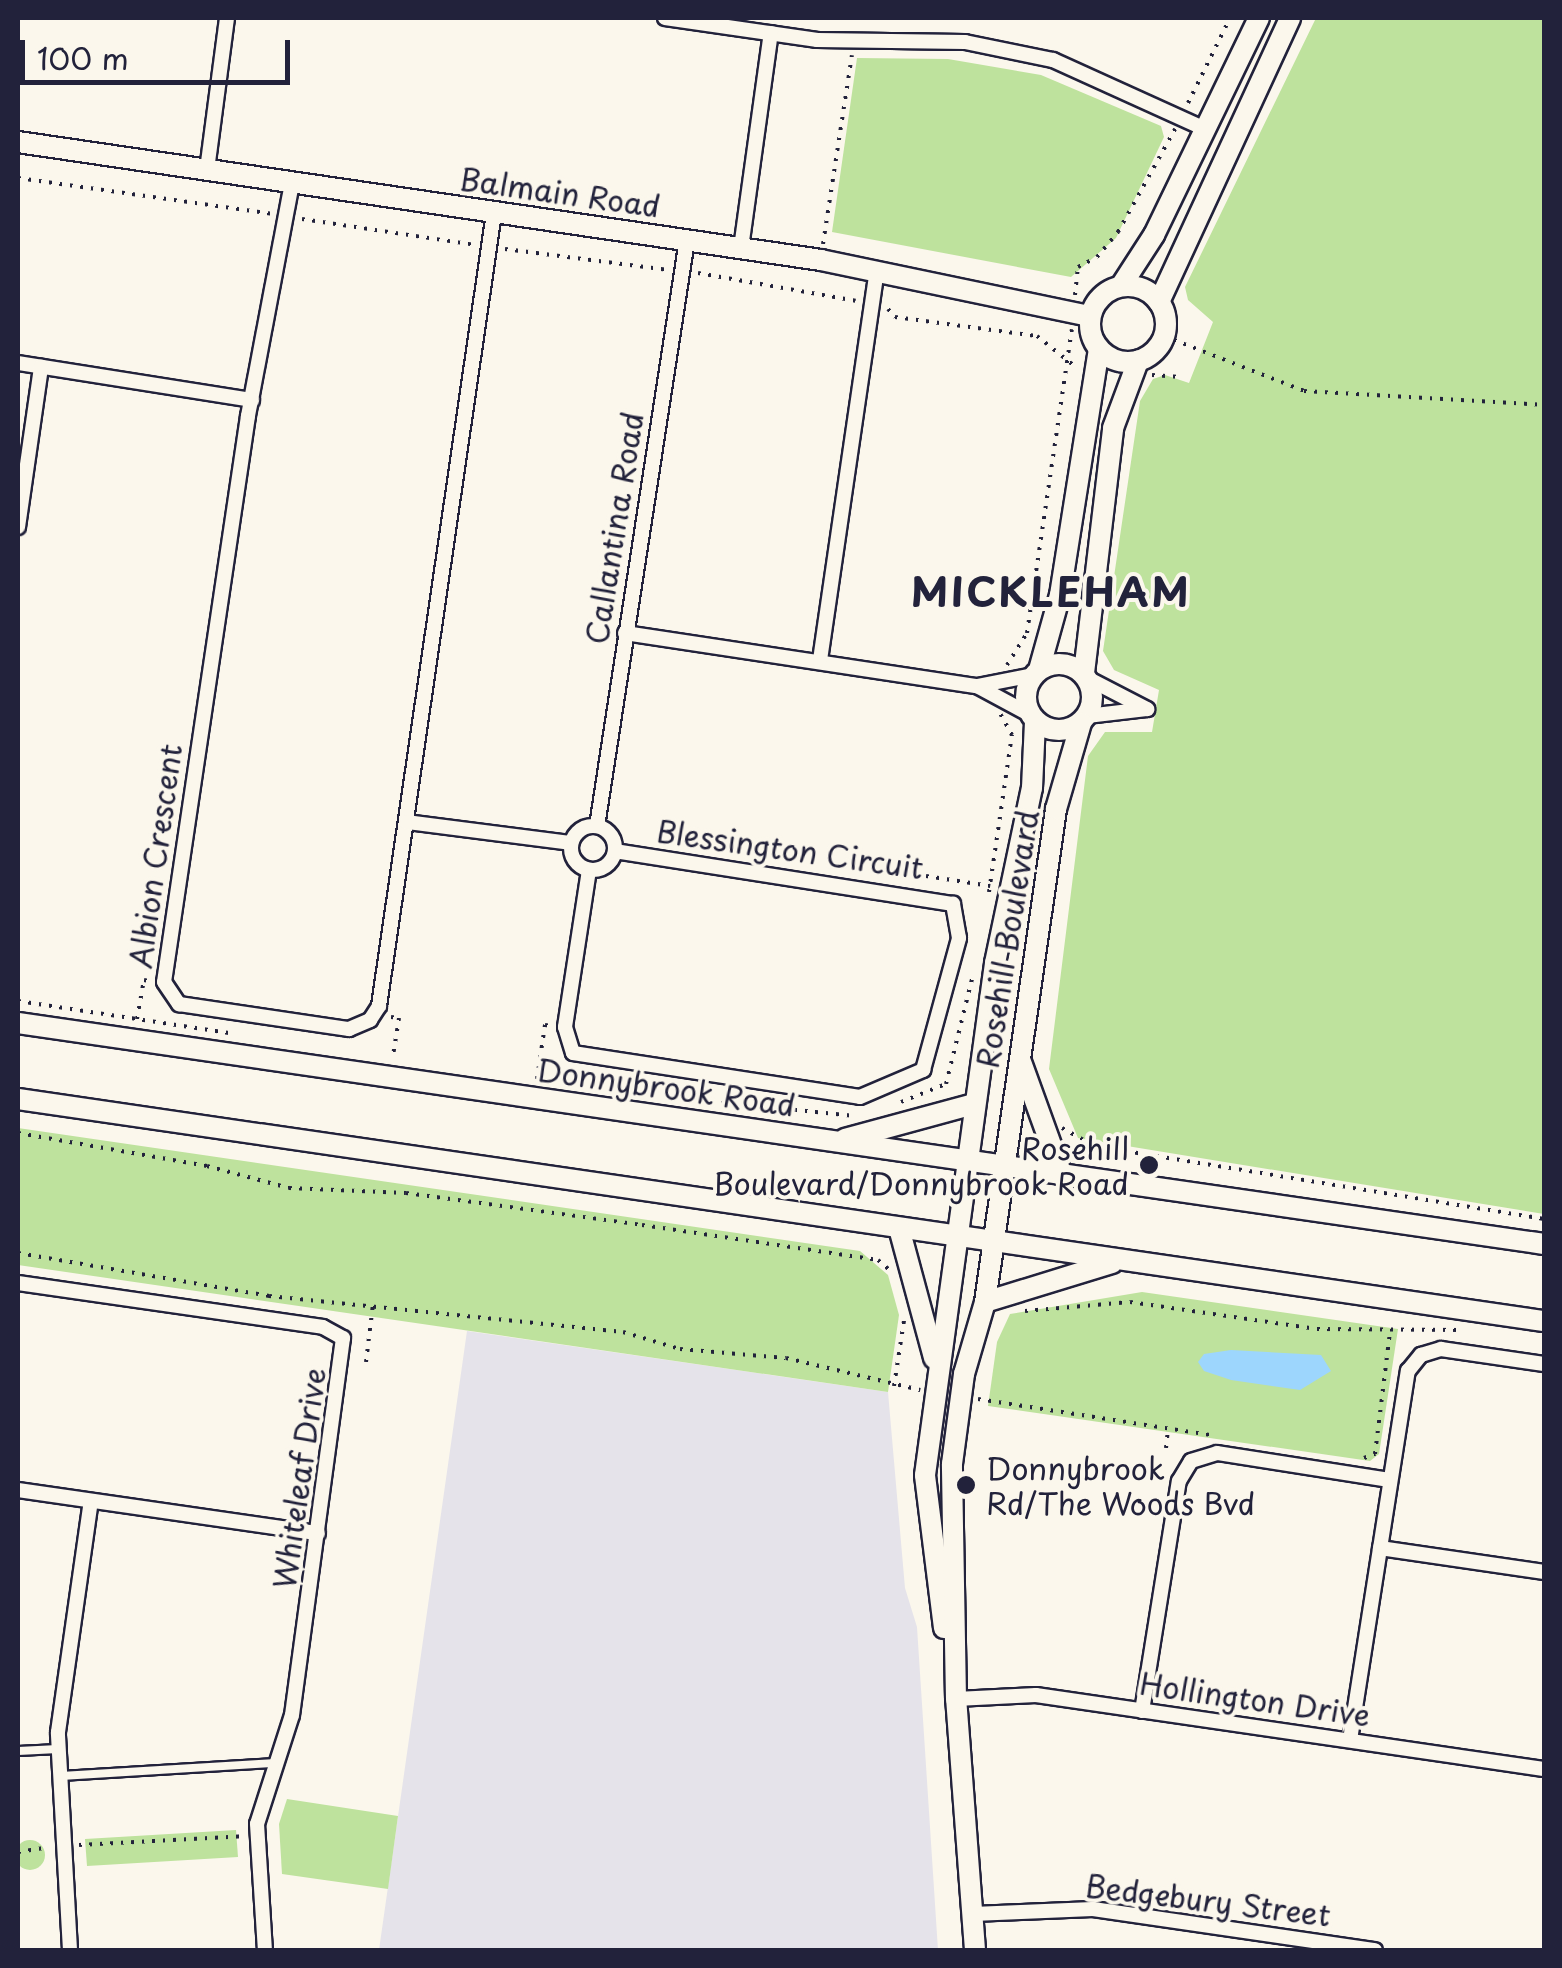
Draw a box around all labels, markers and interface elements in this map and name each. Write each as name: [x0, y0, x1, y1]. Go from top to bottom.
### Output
scale bar: [25, 20, 295, 82]
text: 100 m: [37, 35, 129, 80]
street label: Balmain Road: [457, 160, 663, 224]
street label: Callantina Road: [578, 410, 650, 646]
district label: MICKLEHAM: [912, 567, 1190, 615]
street label: Albion Crescent: [121, 741, 189, 971]
street label: Rosehill Boulevard: [969, 807, 1045, 1071]
street label: Blessington Circuit: [654, 812, 926, 886]
street label: Donnybrook Road: [534, 1051, 798, 1123]
place label: Rosehill Boulevard/Donnybrook Road: [712, 1130, 1129, 1200]
marker: Rosehill Boulevard/Donnybrook Road: [1138, 1154, 1160, 1176]
street label: Whiteleaf Drive: [266, 1365, 332, 1591]
place label: Donnybrook Rd/The Woods Bvd: [986, 1450, 1256, 1520]
marker: Donnybrook Rd/The Woods Bvd: [955, 1474, 977, 1496]
street label: Hollington Drive: [1137, 1665, 1373, 1733]
street label: Bedgebury Street: [1082, 1867, 1334, 1933]

